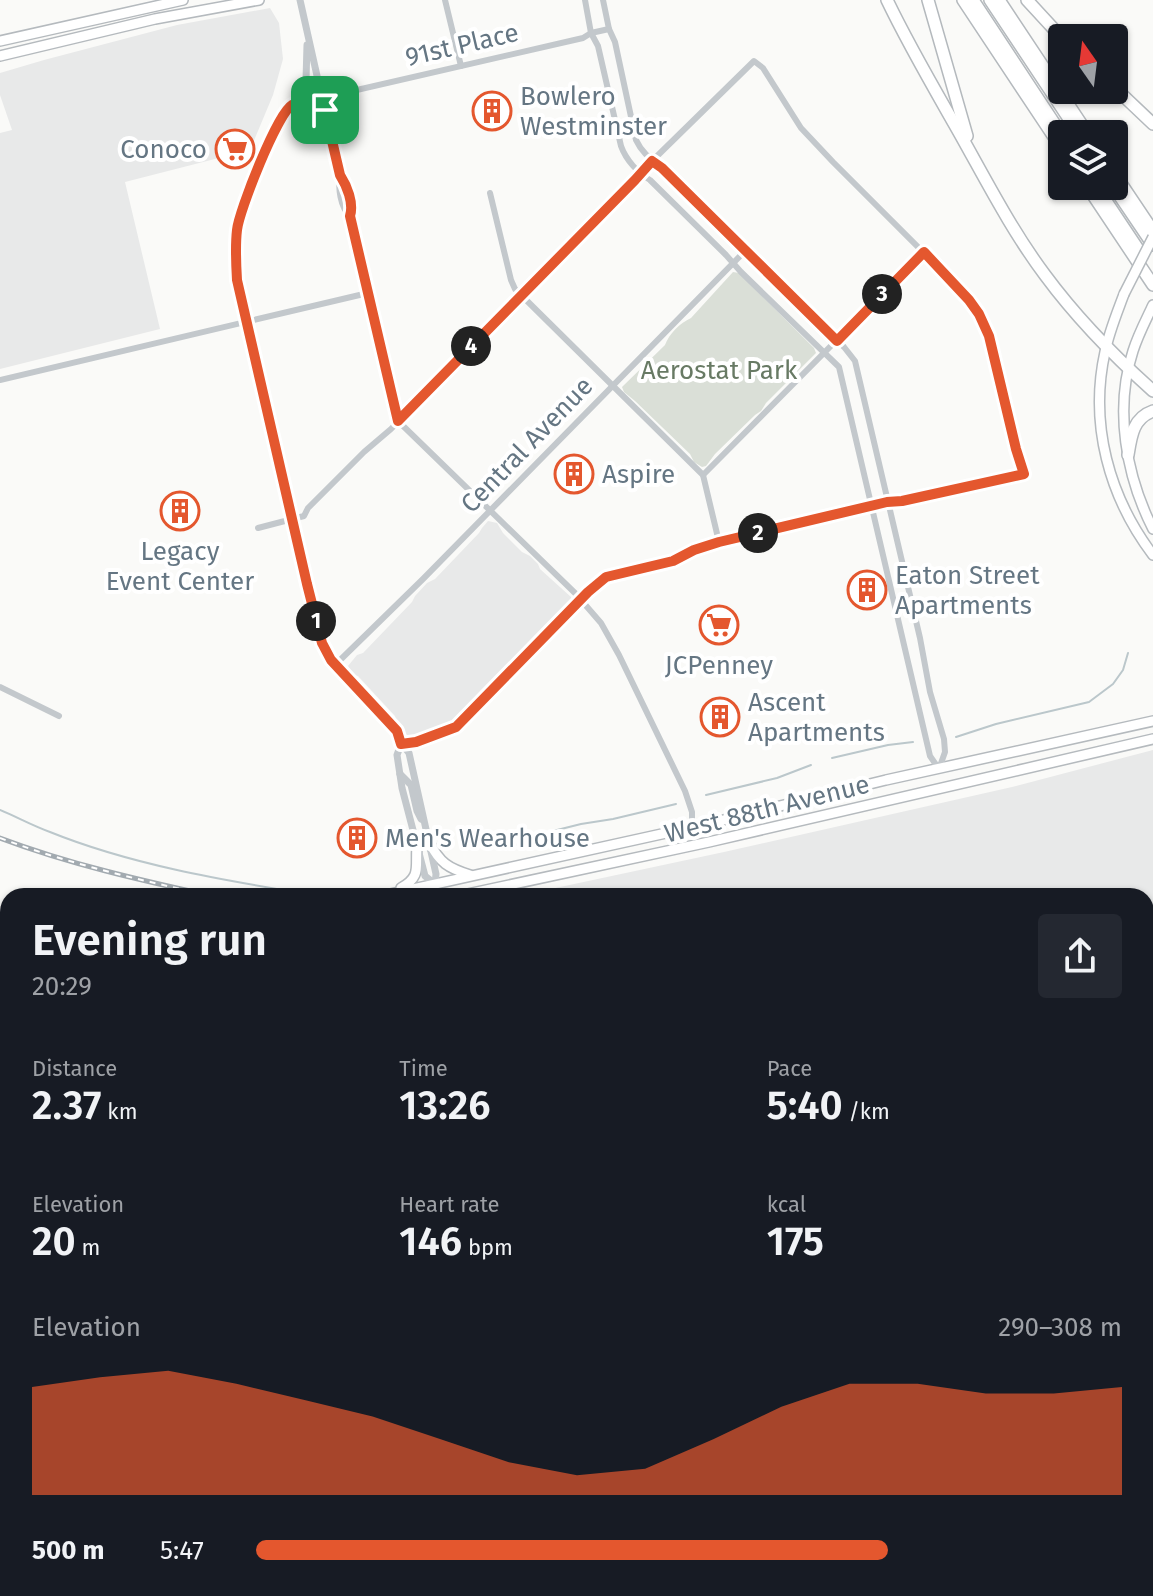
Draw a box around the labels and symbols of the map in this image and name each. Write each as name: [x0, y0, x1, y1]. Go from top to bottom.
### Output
street label: 91st Place: [402, 17, 522, 73]
north arrow: [1048, 24, 1128, 104]
pin: [291, 76, 359, 144]
place label: Bowlero Westminster: [520, 81, 667, 142]
building icon: Bowlero Westminster: [471, 90, 513, 132]
supermarket icon: Conoco: [214, 128, 256, 170]
place label: Conoco: [120, 134, 207, 165]
pin: 3: [862, 274, 902, 314]
pin: 4: [451, 326, 491, 366]
park label: Aerostat Park: [641, 355, 798, 386]
street label: Central Avenue: [454, 371, 600, 519]
building icon: Aspire: [553, 453, 595, 495]
place label: Aspire: [602, 459, 675, 490]
building icon: Legacy Event Center: [159, 490, 201, 532]
pin: 2: [738, 513, 778, 553]
place label: Legacy Event Center: [106, 536, 254, 597]
place label: Eaton Street Apartments: [895, 560, 1040, 621]
building icon: Eaton Street Apartments: [846, 569, 888, 611]
pin: 1: [296, 601, 336, 641]
supermarket icon: JCPenney: [698, 604, 740, 646]
place label: JCPenney: [665, 650, 773, 681]
place label: Ascent Apartments: [748, 687, 885, 748]
building icon: Ascent Apartments: [699, 696, 741, 738]
street label: West 88th Avenue: [661, 769, 873, 849]
building icon: Men's Wearhouse: [336, 817, 378, 859]
place label: Men's Wearhouse: [385, 823, 590, 854]

